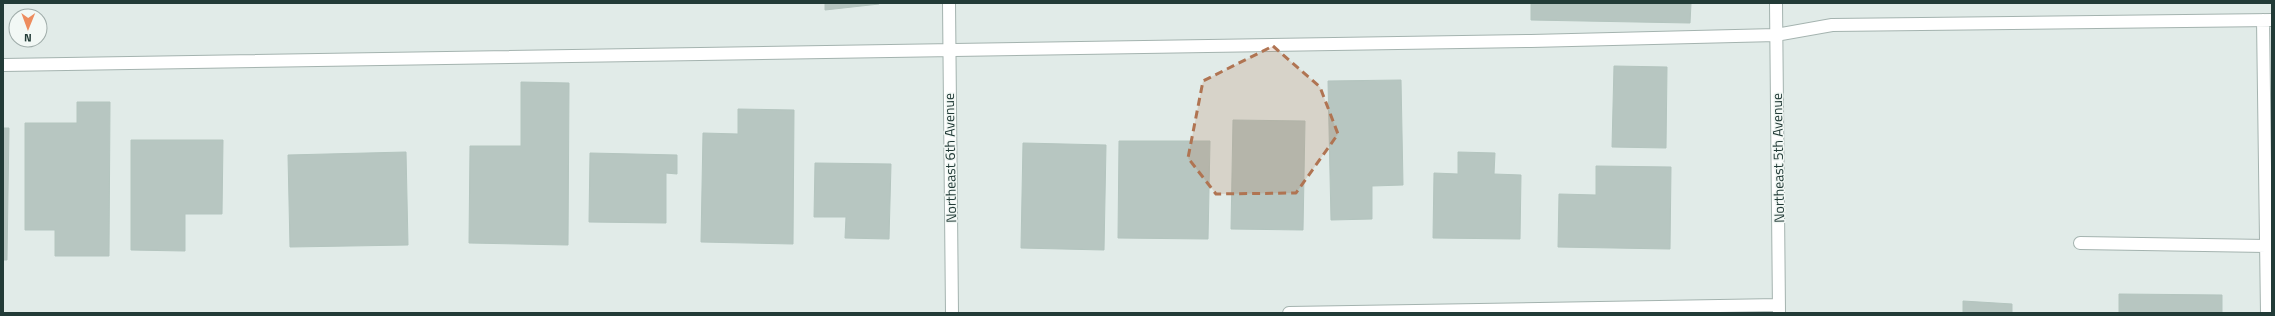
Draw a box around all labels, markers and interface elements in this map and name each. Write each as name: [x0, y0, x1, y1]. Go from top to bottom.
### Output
north arrow: [8, 8, 48, 48]
text: N: [24, 30, 32, 46]
street label: Northeast 6th Avenue: [938, 93, 961, 223]
street label: Northeast 5th Avenue: [1766, 93, 1789, 223]

